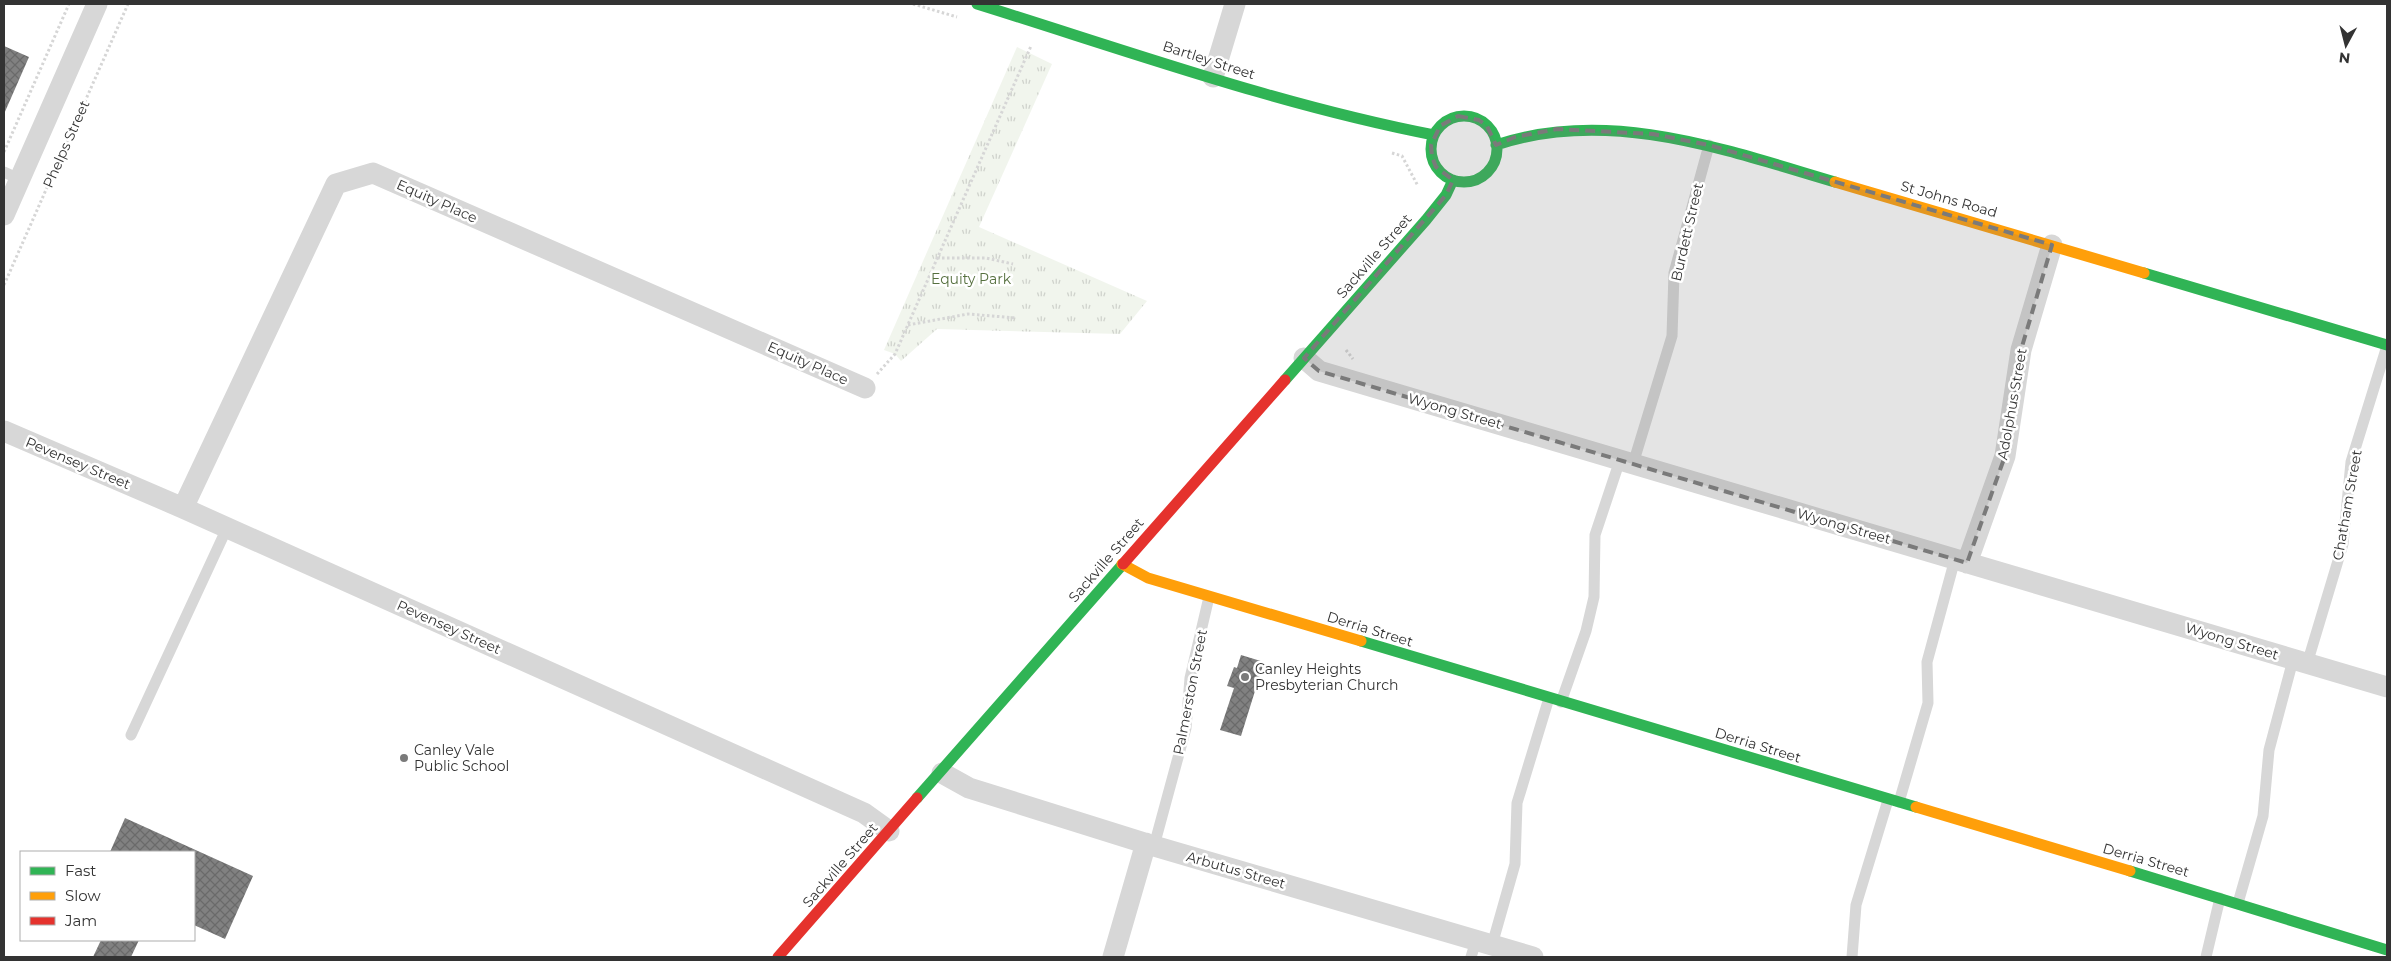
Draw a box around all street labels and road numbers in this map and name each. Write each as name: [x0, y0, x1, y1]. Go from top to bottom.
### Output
street label: Bartley Street: [1161, 37, 1258, 83]
street label: Phelps Street: [39, 97, 93, 191]
street label: Equity Place: [394, 175, 480, 227]
street label: St Johns Road: [1899, 177, 1999, 221]
street label: Burdett Street: [1667, 181, 1707, 283]
street label: Sackville Street: [1332, 210, 1416, 302]
street label: Equity Place: [765, 337, 851, 389]
street label: Adolphus Street: [1993, 346, 2031, 461]
street label: Wyong Street: [1406, 389, 1504, 433]
street label: Pevensey Street: [23, 433, 133, 493]
street label: Chatham Street: [2328, 448, 2366, 562]
street label: Wyong Street: [1795, 504, 1893, 548]
street label: Sackville Street: [1064, 514, 1148, 606]
street label: Pevensey Street: [394, 596, 504, 658]
street label: Derria Street: [1325, 607, 1416, 651]
street label: Wyong Street: [2183, 618, 2281, 664]
street label: Palmerston Street: [1169, 628, 1211, 756]
street label: Derria Street: [1713, 723, 1804, 767]
street label: Sackville Street: [798, 819, 882, 911]
street label: Derria Street: [2101, 839, 2192, 881]
street label: Arbutus Street: [1184, 847, 1288, 893]

